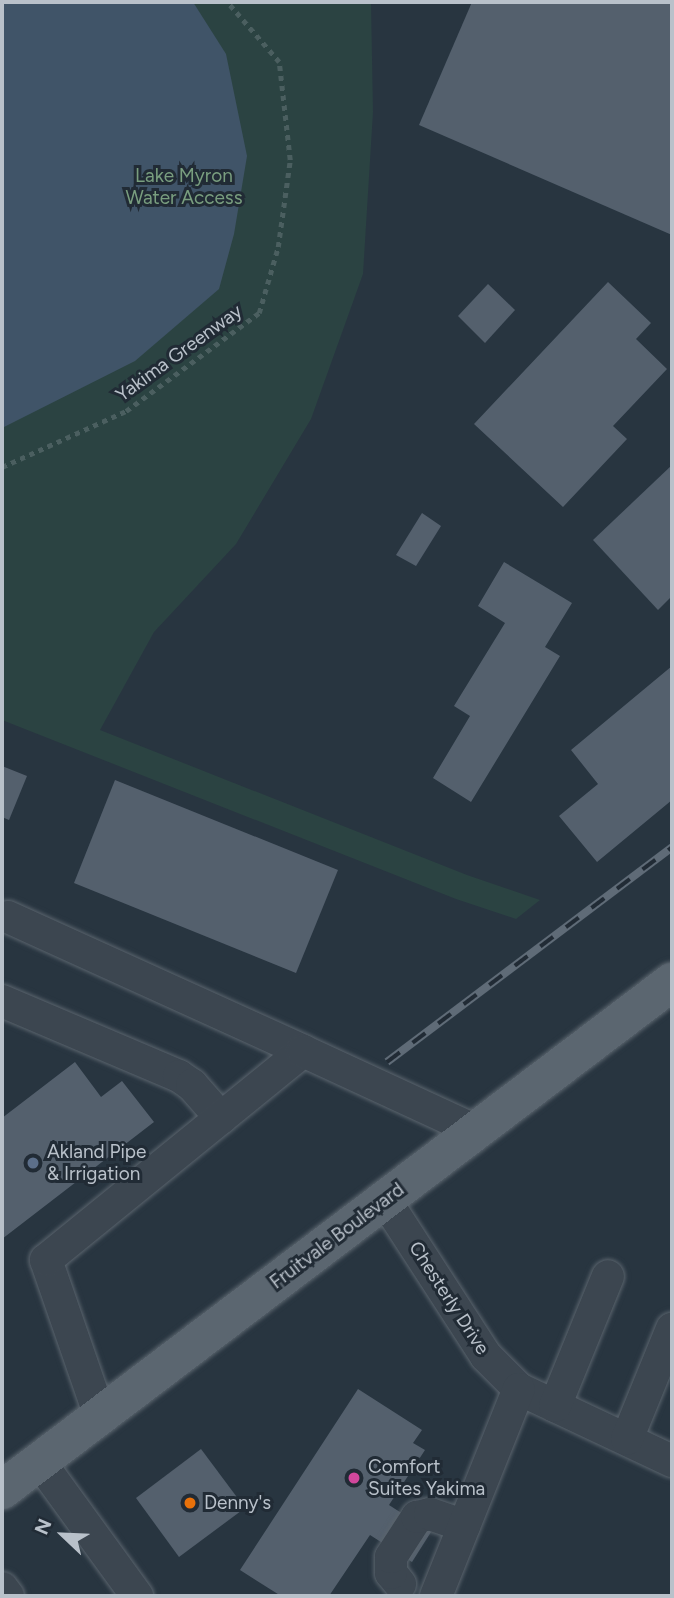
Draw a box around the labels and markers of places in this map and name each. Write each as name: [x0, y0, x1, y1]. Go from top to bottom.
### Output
place label: Akland Pipe & Irrigation: [47, 1141, 146, 1185]
marker: Akland Pipe & Irrigation: [25, 1155, 41, 1171]
place label: Comfort Suites Yakima: [368, 1456, 485, 1500]
marker: Comfort Suites Yakima: [346, 1470, 362, 1486]
place label: Denny's: [204, 1492, 271, 1514]
marker: Denny's: [182, 1495, 198, 1511]

